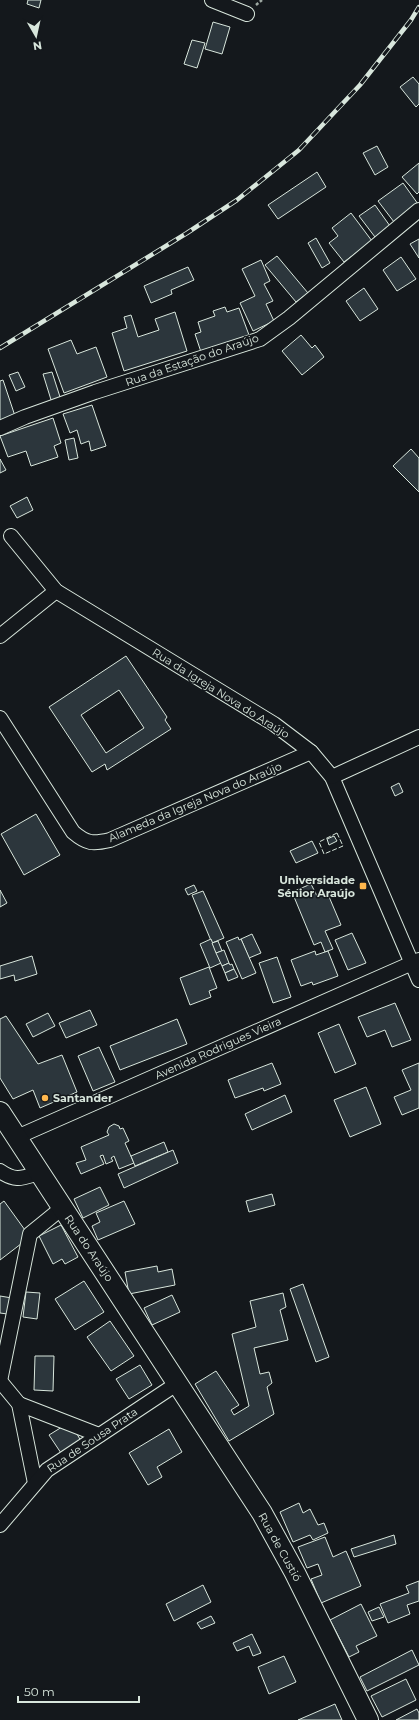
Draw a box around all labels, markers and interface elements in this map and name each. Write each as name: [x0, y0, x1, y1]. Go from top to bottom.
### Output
north arrow: [16, 16, 56, 56]
text: N: [32, 38, 43, 53]
street label: Rua da Estação do Araújo: [123, 331, 261, 389]
street label: Rua da Igreja Nova do Araújo: [150, 645, 292, 741]
street label: Alameda da Igreja Nova do Araújo: [106, 759, 284, 845]
place label: Universidade Sénior Araújo: [277, 873, 355, 900]
marker: Universidade Sénior Araújo: [358, 881, 368, 891]
street label: Avenida Rodrigues Vieira: [152, 1014, 284, 1082]
place label: Santander: [53, 1091, 113, 1105]
marker: Santander: [40, 1093, 50, 1103]
street label: Rua do Araújo: [61, 1212, 117, 1284]
street label: Rua de Sousa Prata: [44, 1404, 140, 1476]
street label: Rua de Custió: [255, 1510, 305, 1584]
scale bar: [18, 1678, 139, 1704]
text: 50 m: [24, 1684, 55, 1699]

